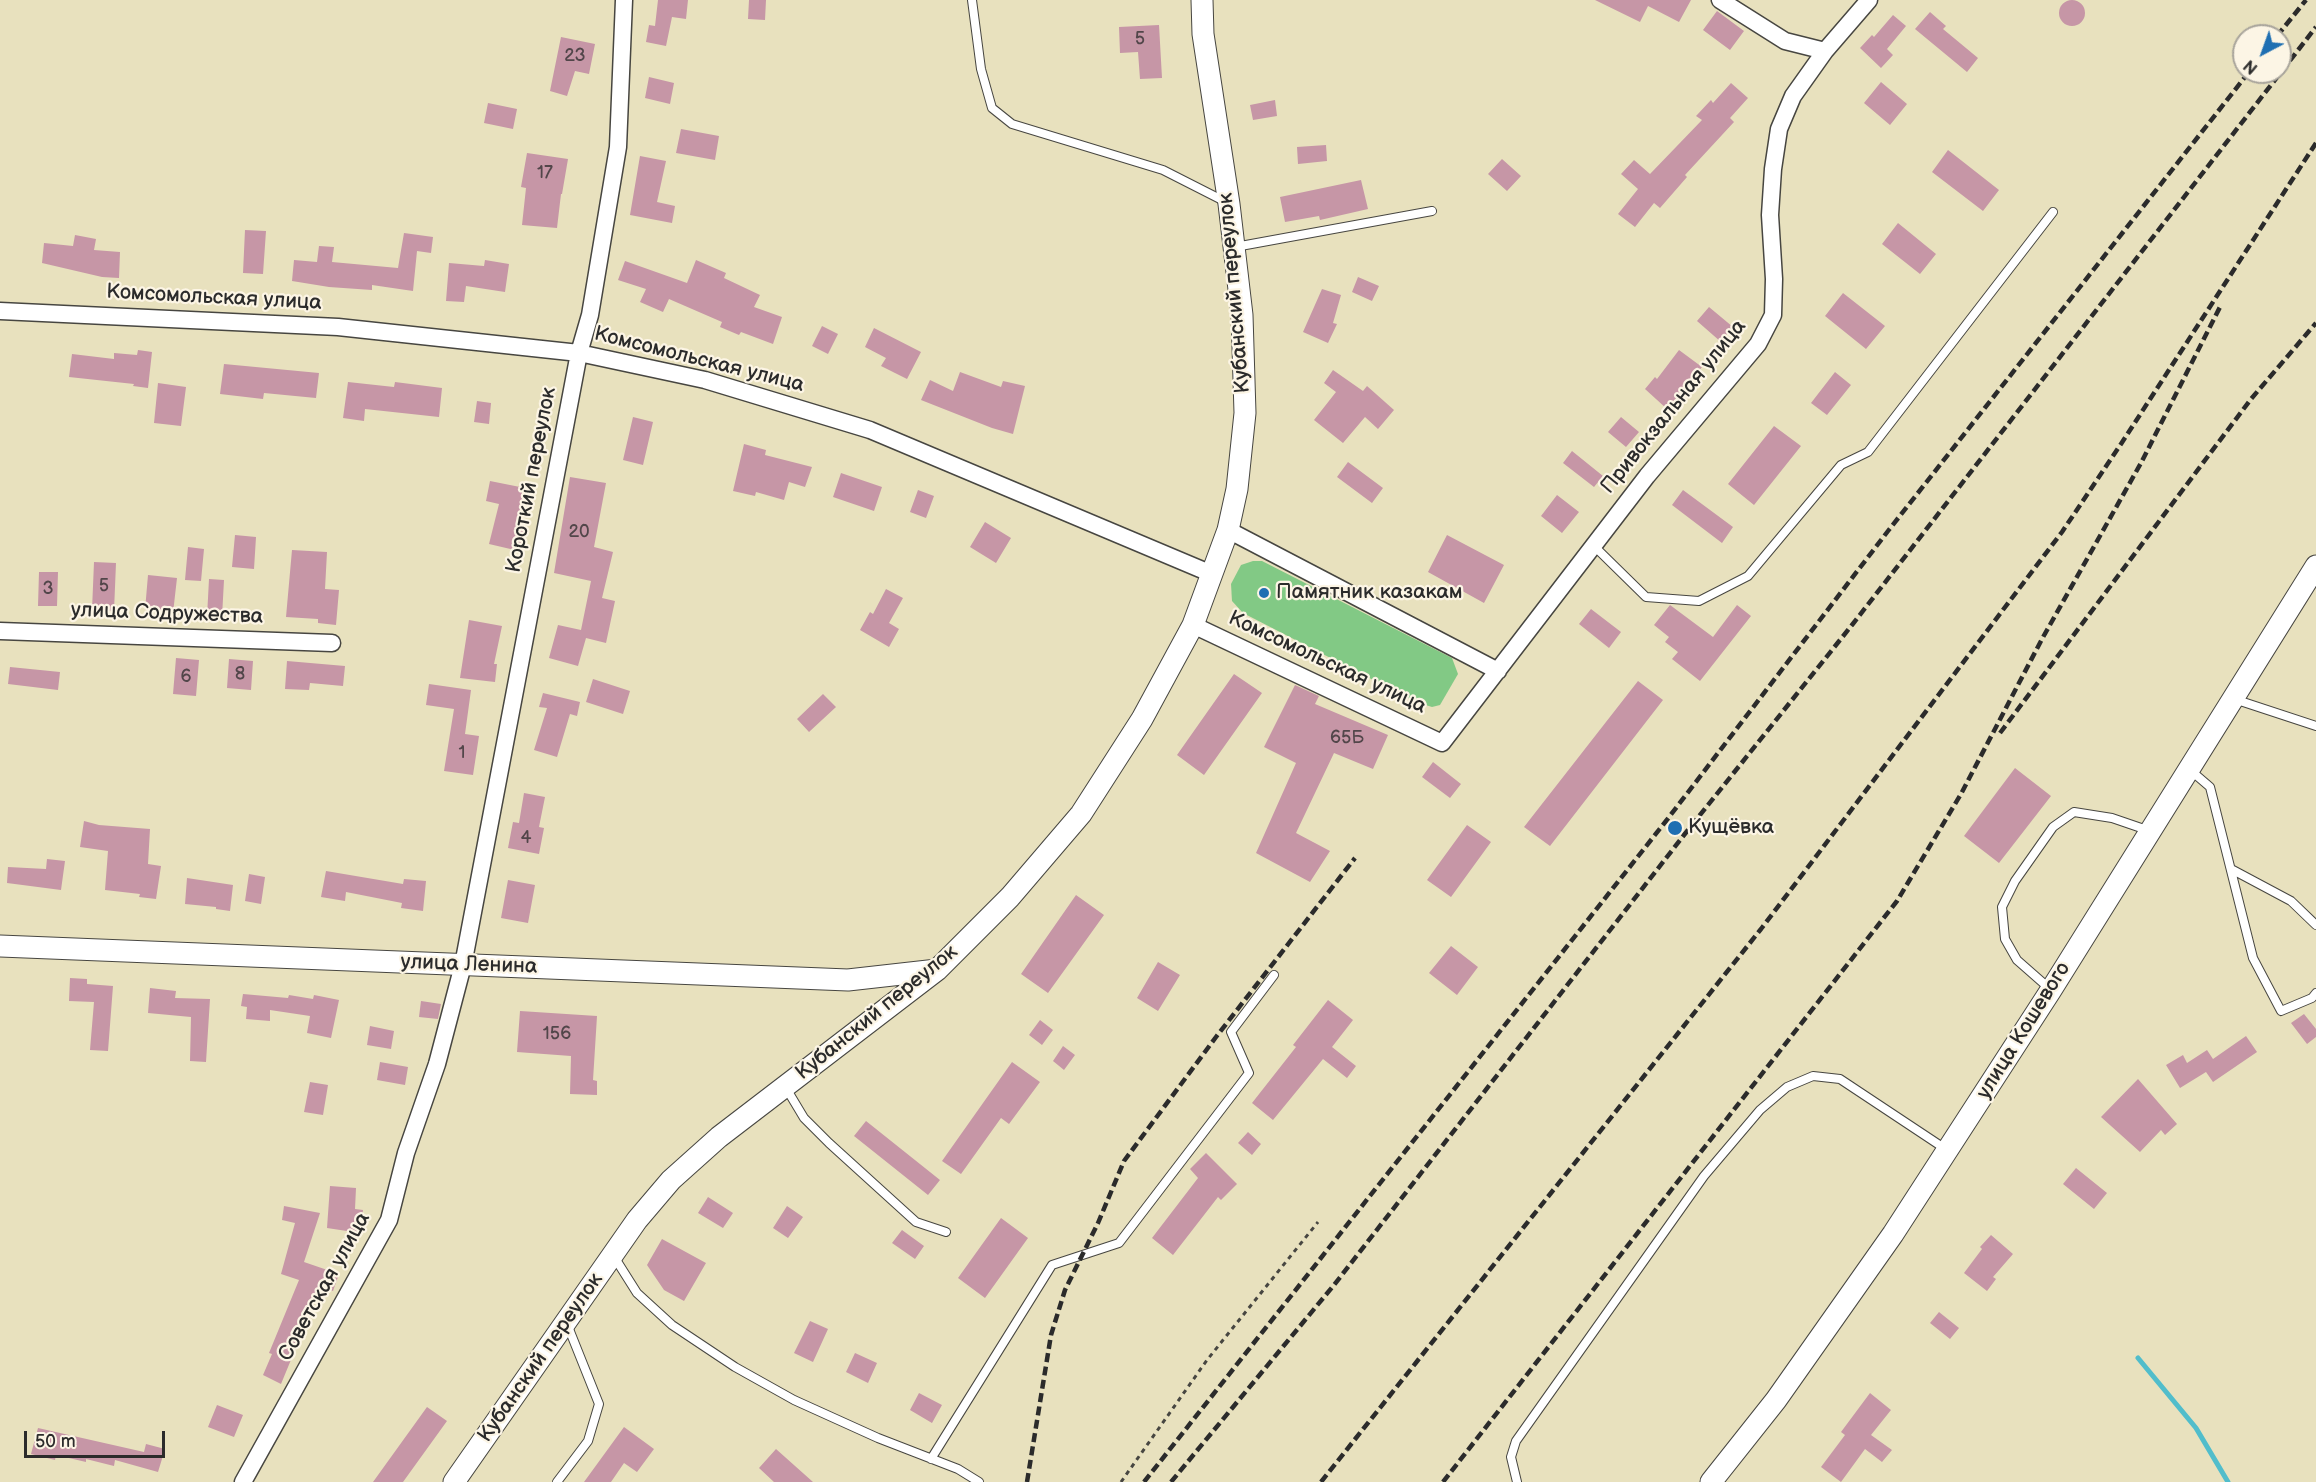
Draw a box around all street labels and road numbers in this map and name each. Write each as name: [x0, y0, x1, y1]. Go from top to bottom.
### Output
street label: Кубанский переулок: [1214, 192, 1256, 394]
street label: Комсомольская улица: [106, 280, 322, 316]
street label: Привокзальная улица: [1596, 315, 1752, 499]
street label: Комсомольская улица: [591, 322, 807, 398]
street label: Короткий переулок: [502, 385, 562, 575]
street label: улица Содружества: [70, 598, 264, 630]
street label: Комсомольская улица: [1224, 606, 1430, 720]
street label: Кубанский переулок: [791, 940, 963, 1086]
street label: улица Ленина: [400, 950, 538, 980]
street label: улица Кошевого: [1972, 958, 2076, 1104]
street label: Советская улица: [274, 1208, 376, 1366]
street label: Кубанский переулок: [473, 1268, 609, 1448]

